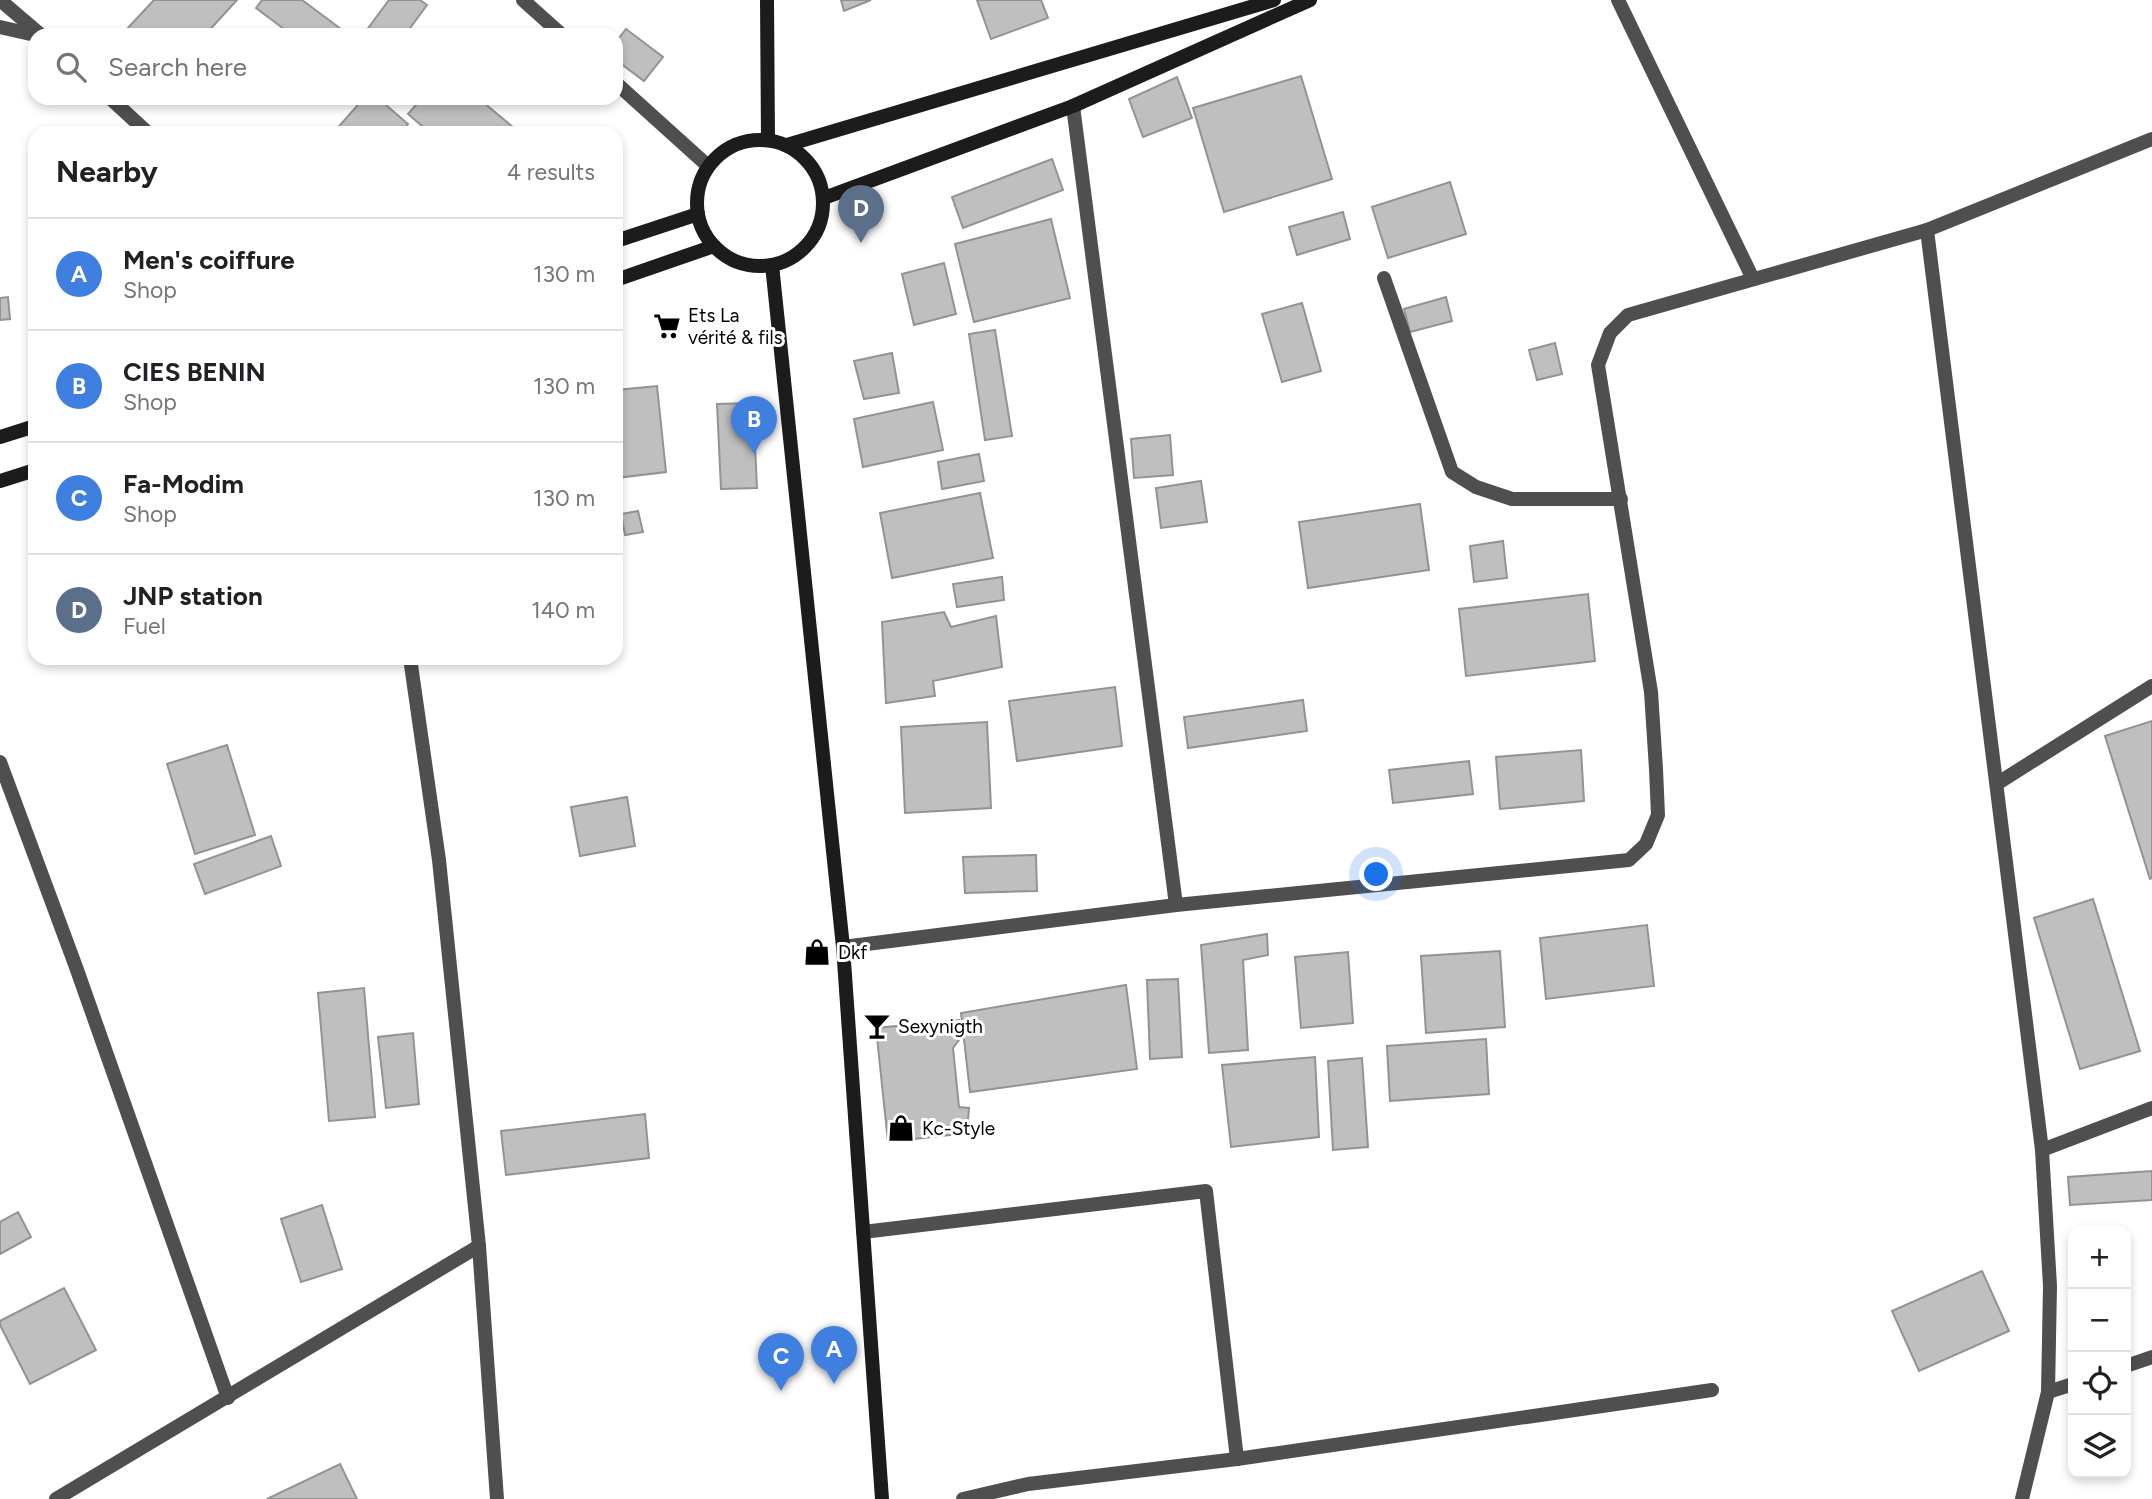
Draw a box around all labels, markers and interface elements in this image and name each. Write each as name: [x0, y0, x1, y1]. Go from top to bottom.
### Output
search box: [28, 28, 623, 105]
icon: search: [52, 48, 90, 86]
text: Search here: [108, 51, 247, 83]
text: Nearby: [56, 153, 158, 190]
text: 4 results: [507, 158, 595, 186]
pin: D: [838, 185, 884, 243]
text: Men's coiffure: [123, 244, 295, 276]
text: A: [71, 260, 87, 288]
text: 130 m: [533, 260, 595, 288]
text: Shop: [123, 276, 177, 304]
place label: Ets La vérité & fils: [688, 304, 783, 349]
supermarket icon: Ets La vérité & fils: [652, 311, 682, 341]
text: CIES BENIN: [123, 356, 266, 388]
text: B: [72, 372, 86, 400]
text: 130 m: [533, 372, 595, 400]
text: Shop: [123, 388, 177, 416]
pin: B: [731, 396, 777, 454]
text: Fa-Modim: [123, 468, 244, 500]
text: C: [71, 484, 87, 512]
text: 130 m: [533, 484, 595, 512]
text: Shop: [123, 500, 177, 528]
text: JNP station: [123, 580, 263, 612]
text: D: [71, 596, 87, 624]
text: 140 m: [531, 596, 595, 624]
text: Fuel: [123, 612, 166, 640]
your location: [1359, 857, 1393, 891]
shop icon: Dkf: [802, 937, 832, 967]
place label: Dkf: [838, 941, 867, 964]
bar icon: Sexynigth: [862, 1011, 892, 1041]
place label: Sexynigth: [898, 1015, 983, 1038]
shop icon: Kc-Style: [886, 1113, 916, 1143]
place label: Kc-Style: [922, 1117, 995, 1140]
map controls: [2068, 1226, 2131, 1478]
button: +: [2068, 1226, 2131, 1289]
button: −: [2068, 1289, 2131, 1352]
pin: A: [811, 1326, 857, 1384]
pin: C: [758, 1333, 804, 1391]
button: locate: [2068, 1352, 2131, 1415]
button: layers: [2068, 1415, 2131, 1478]

